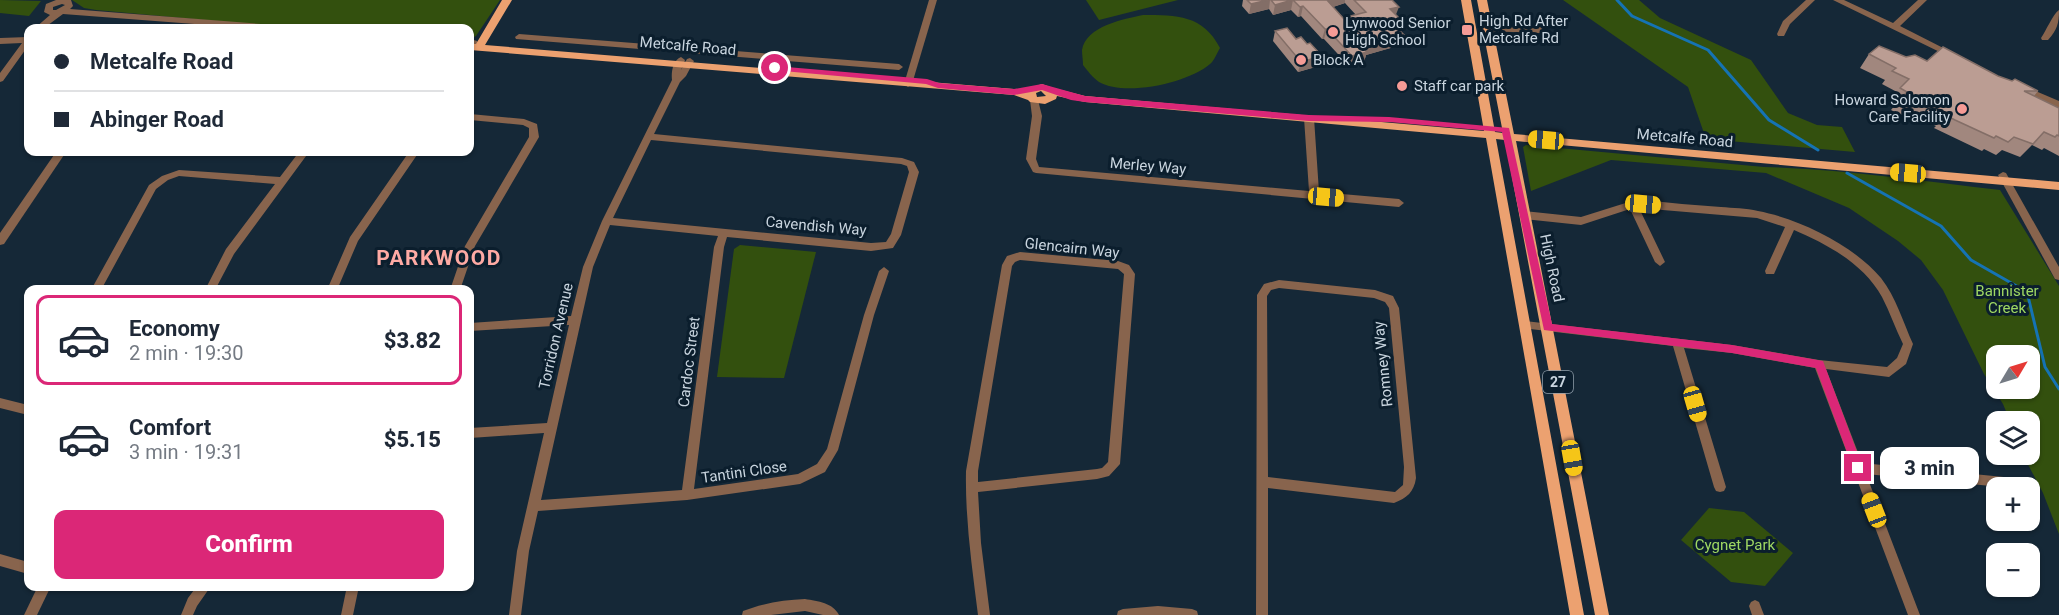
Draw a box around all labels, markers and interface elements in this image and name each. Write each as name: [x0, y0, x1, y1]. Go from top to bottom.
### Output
place label: High Rd After Metcalfe Rd: [1479, 12, 1568, 47]
place label: Lynwood Senior High School: [1345, 14, 1450, 49]
marker: High Rd After Metcalfe Rd: [1460, 23, 1474, 37]
marker: Lynwood Senior High School: [1326, 25, 1340, 39]
street label: Metcalfe Road: [639, 33, 737, 59]
text: Metcalfe Road: [90, 49, 233, 74]
place label: Block A: [1313, 51, 1364, 69]
marker: Block A: [1294, 53, 1308, 67]
route start: [761, 54, 788, 81]
place label: Staff car park: [1414, 77, 1505, 95]
marker: Staff car park: [1395, 79, 1409, 93]
place label: Howard Solomon Care Facility: [1835, 91, 1950, 126]
marker: Howard Solomon Care Facility: [1955, 102, 1969, 116]
text: Abinger Road: [90, 107, 224, 132]
street label: Metcalfe Road: [1636, 125, 1734, 151]
car: [1527, 129, 1565, 151]
street label: Merley Way: [1109, 154, 1187, 178]
car: [1889, 162, 1927, 184]
car: [1307, 186, 1345, 208]
car: [1624, 193, 1662, 215]
street label: Cavendish Way: [765, 213, 867, 239]
street label: High Road: [1536, 232, 1568, 304]
street label: Glencairn Way: [1024, 234, 1120, 262]
district label: PARKWOOD: [376, 246, 502, 270]
street label: Torridon Avenue: [535, 281, 577, 391]
park label: Bannister Creek: [1975, 282, 2039, 317]
icon: car: [57, 313, 111, 367]
text: Economy: [129, 316, 220, 341]
street label: Cardoc Street: [675, 316, 703, 408]
street label: Romney Way: [1370, 320, 1396, 408]
text: $3.82: [384, 328, 441, 353]
text: 2 min · 19:30: [129, 341, 244, 365]
north arrow: [1986, 345, 2040, 399]
map controls: [1986, 345, 2040, 597]
road number: 27: [1543, 371, 1573, 393]
car: [1681, 384, 1709, 424]
button: layers: [1986, 411, 2040, 465]
icon: car: [57, 412, 111, 466]
text: Comfort: [129, 415, 211, 440]
text: $5.15: [384, 427, 441, 452]
car: [1560, 439, 1584, 477]
text: 3 min · 19:31: [129, 440, 244, 464]
callout: 3 min: [1879, 447, 1978, 489]
route end: [1844, 454, 1871, 481]
text: 3 min: [1904, 456, 1955, 480]
street label: Tantini Close: [700, 457, 788, 487]
button: +: [1986, 477, 2040, 531]
car: [1859, 490, 1889, 530]
button: Confirm: [54, 510, 444, 579]
park label: Cygnet Park: [1695, 536, 1776, 554]
button: −: [1986, 543, 2040, 597]

